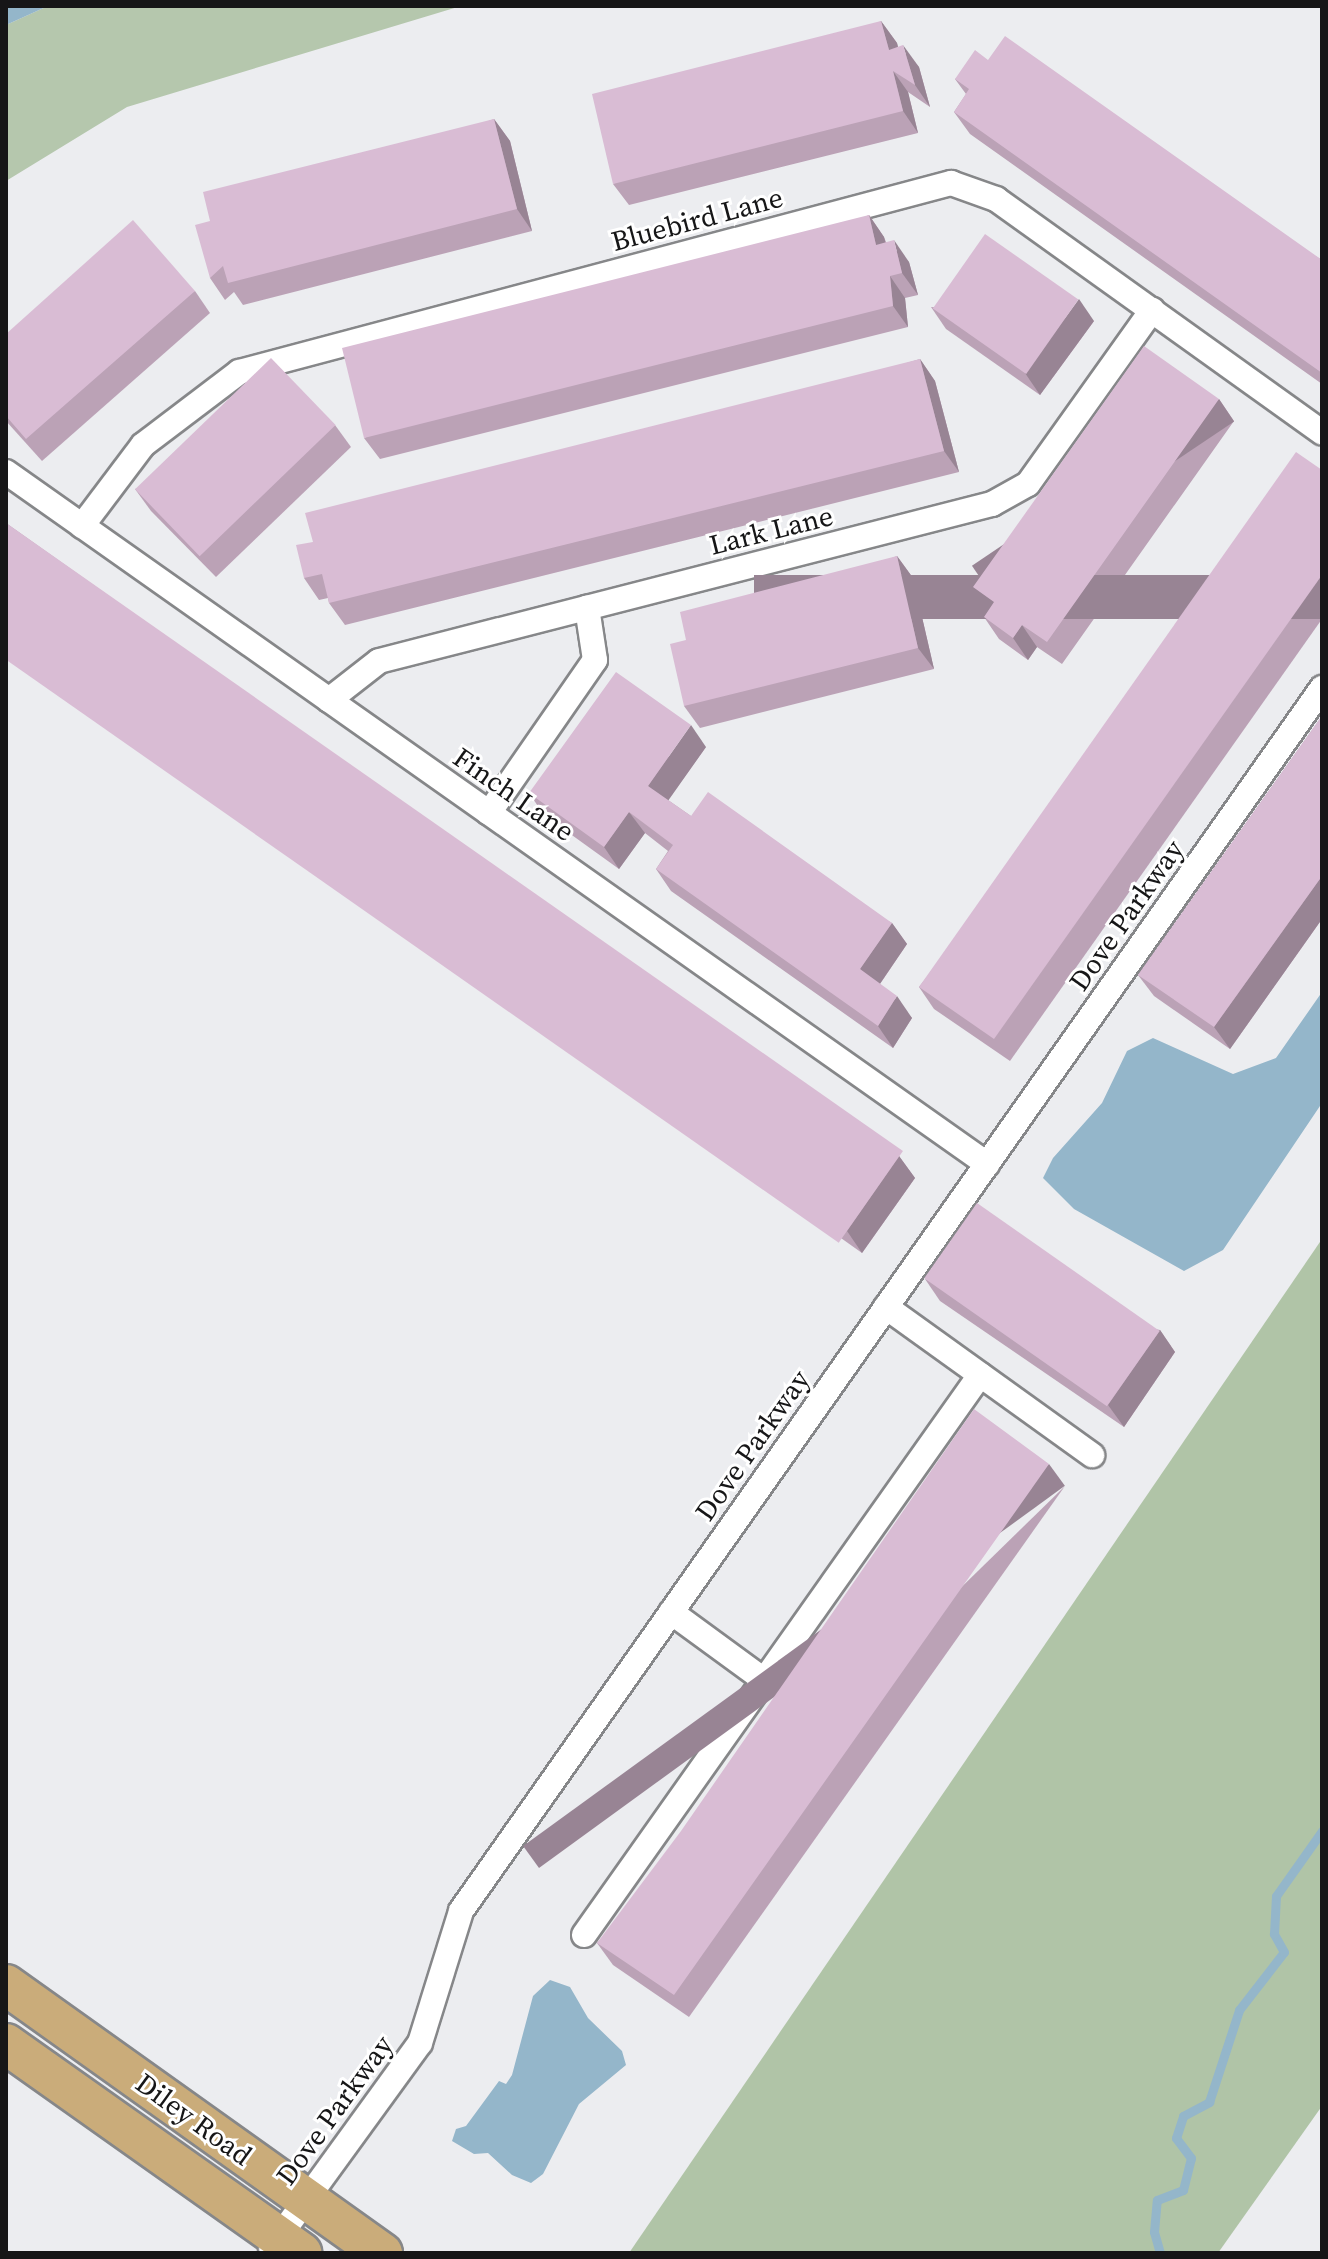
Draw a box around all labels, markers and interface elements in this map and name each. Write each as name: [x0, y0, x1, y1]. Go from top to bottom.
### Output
street label: Bluebird Lane: [608, 180, 786, 258]
street label: Lark Lane: [706, 498, 836, 562]
street label: Finch Lane: [447, 740, 581, 848]
street label: Dove Parkway: [1062, 833, 1190, 997]
street label: Dove Parkway: [688, 1363, 816, 1527]
street label: Dove Parkway: [269, 2029, 399, 2191]
street label: Diley Road: [130, 2066, 258, 2172]

